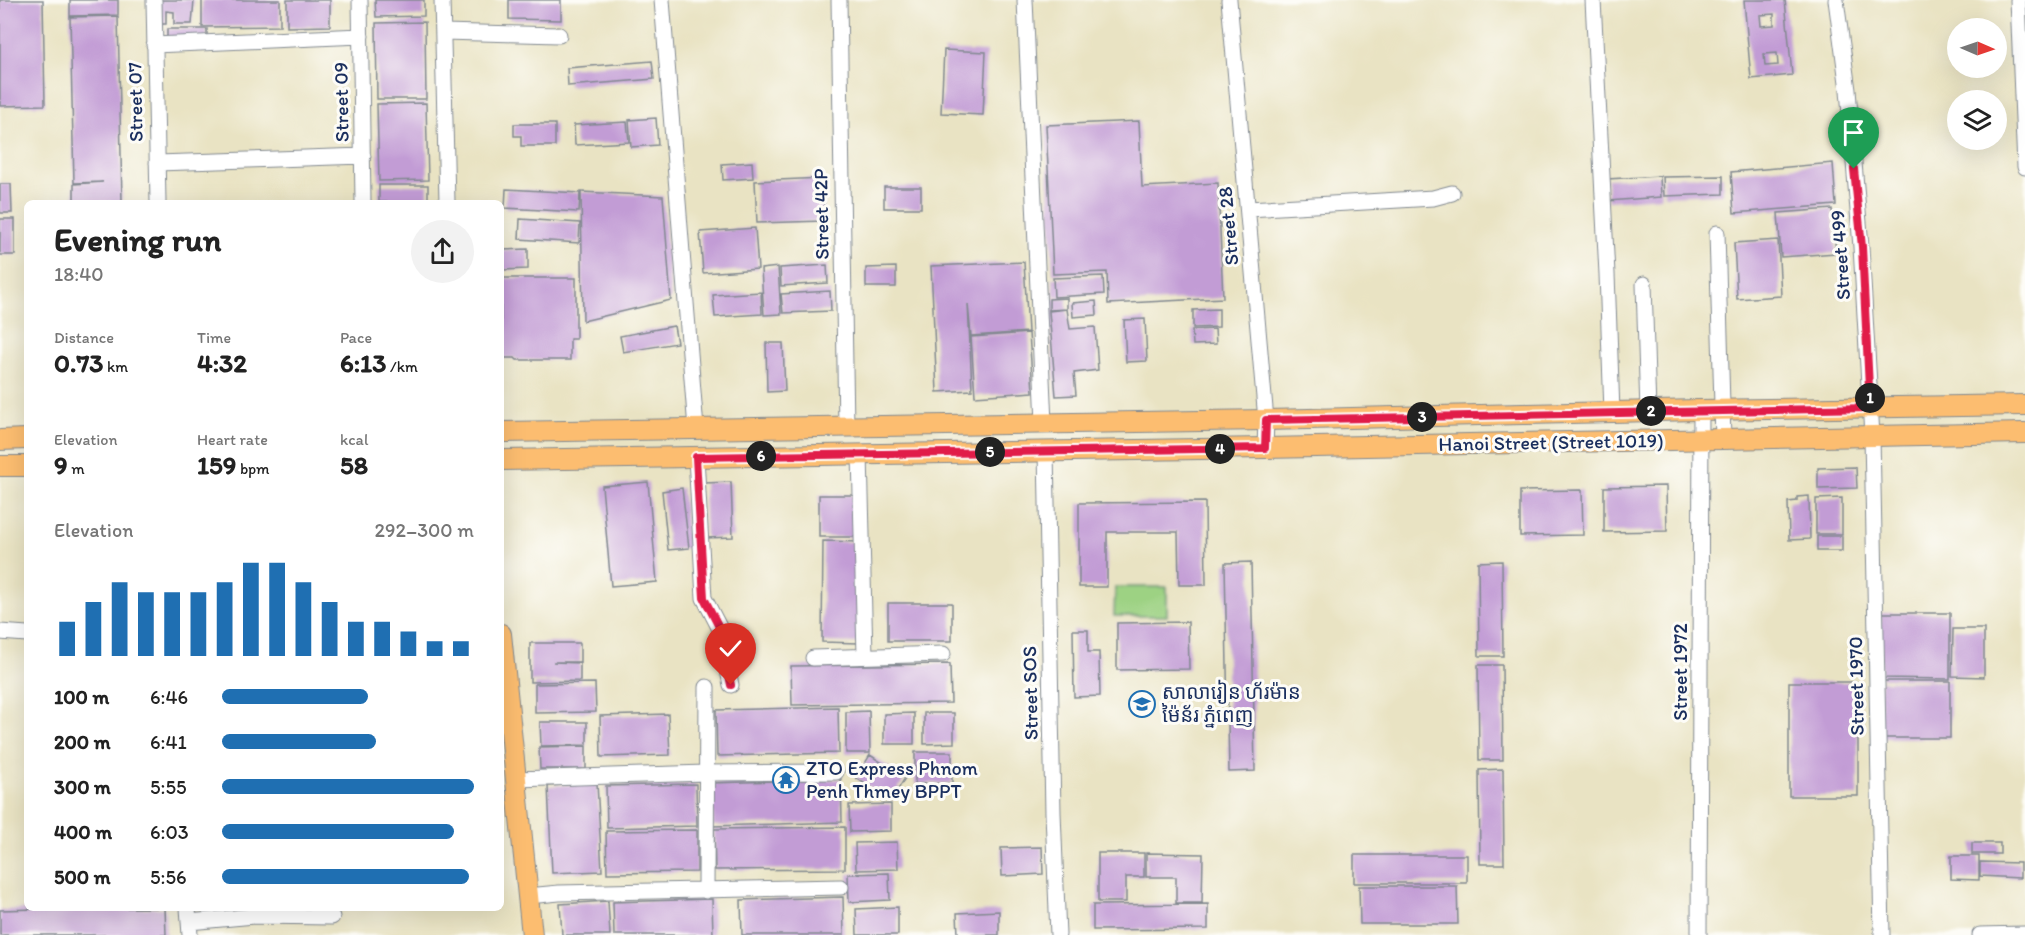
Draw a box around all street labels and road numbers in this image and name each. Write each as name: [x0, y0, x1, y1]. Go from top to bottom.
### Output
street label: Street 07: [122, 62, 148, 142]
street label: Street 09: [328, 62, 354, 142]
street label: Street 42P: [808, 168, 834, 260]
street label: Street 28: [1213, 186, 1243, 266]
street label: Street 499: [1825, 209, 1855, 301]
street label: Hanoi Street (Street 1019): [1438, 428, 1664, 456]
street label: Street 1972: [1668, 623, 1692, 721]
street label: Street 1970: [1843, 636, 1869, 736]
street label: Street SOS: [1017, 646, 1043, 740]

